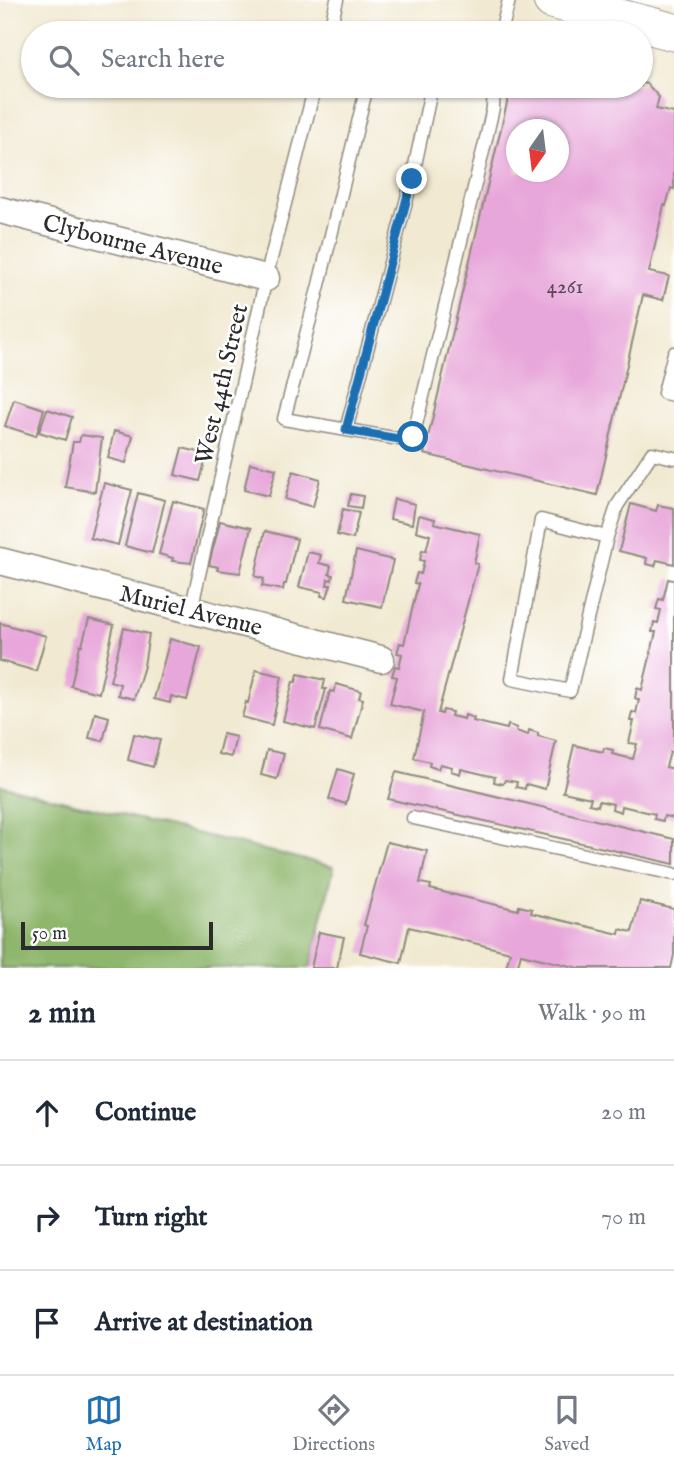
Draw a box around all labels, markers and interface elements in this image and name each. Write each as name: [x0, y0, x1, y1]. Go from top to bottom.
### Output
search box: [21, 21, 653, 98]
icon: search: [45, 41, 83, 79]
text: Search here: [101, 43, 225, 76]
north arrow: [506, 119, 569, 182]
route end: [396, 163, 427, 194]
street label: Clybourne Avenue: [39, 208, 226, 283]
house number: 4261: [547, 274, 583, 301]
street label: West 44th Street: [189, 301, 256, 468]
route start: [397, 421, 428, 452]
street label: Muriel Avenue: [116, 579, 265, 644]
scale bar: [21, 919, 214, 951]
text: 50 m: [32, 922, 67, 946]
text: 2 min: [28, 995, 96, 1033]
text: Walk · 90 m: [538, 999, 646, 1028]
icon: ahead: [28, 1094, 66, 1132]
text: Continue: [95, 1096, 196, 1129]
text: 20 m: [601, 1098, 646, 1127]
icon: right: [28, 1199, 66, 1237]
text: Turn right: [95, 1201, 208, 1234]
text: 70 m: [601, 1203, 646, 1232]
icon: arrive: [28, 1304, 66, 1342]
text: Arrive at destination: [95, 1306, 313, 1339]
tab: Map: [85, 1391, 123, 1457]
tab: Directions: [292, 1391, 375, 1457]
tab: Saved: [544, 1391, 589, 1457]

